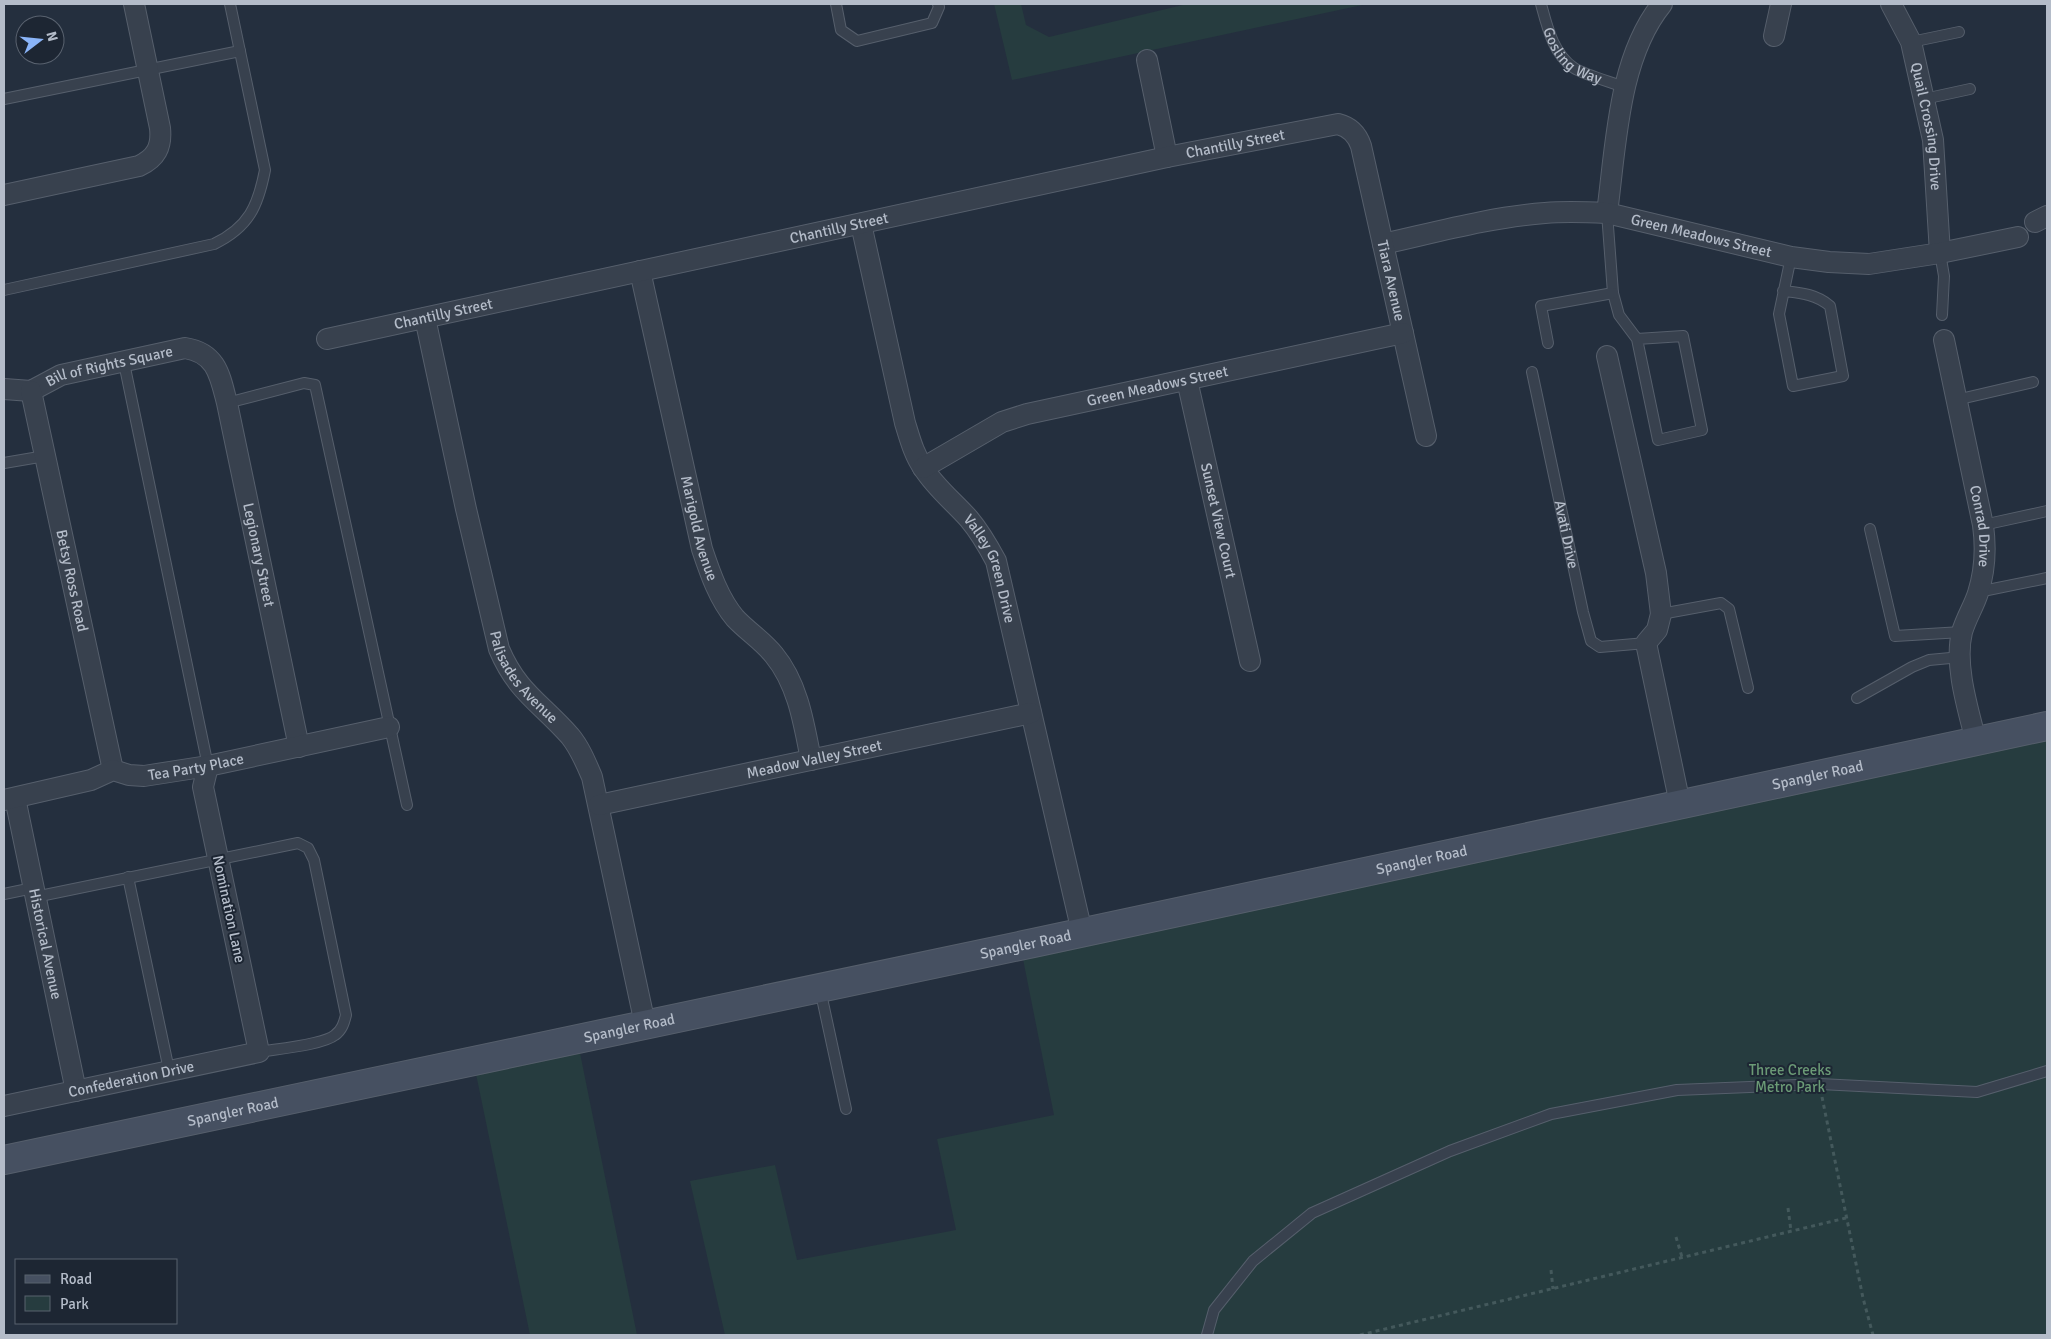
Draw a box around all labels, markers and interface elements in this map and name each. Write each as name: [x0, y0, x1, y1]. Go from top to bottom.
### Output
north arrow: [15, 15, 65, 65]
street label: Gosling Way: [1539, 25, 1604, 88]
text: N: [43, 30, 62, 44]
street label: Quail Crossing Drive: [1907, 61, 1945, 191]
street label: Chantilly Street: [1184, 125, 1286, 162]
street label: Chantilly Street: [788, 209, 890, 247]
street label: Green Meadows Street: [1629, 210, 1773, 261]
street label: Tiara Avenue: [1373, 239, 1409, 323]
street label: Chantilly Street: [392, 294, 494, 333]
street label: Bill of Rights Square: [42, 342, 174, 391]
street label: Green Meadows Street: [1085, 362, 1230, 410]
street label: Sunset View Court: [1197, 461, 1240, 580]
street label: Marigold Avenue: [677, 474, 722, 583]
street label: Conrad Drive: [1966, 484, 1994, 568]
street label: Avati Drive: [1550, 498, 1583, 570]
street label: Legionary Street: [239, 501, 278, 608]
street label: Valley Green Drive: [960, 510, 1019, 625]
street label: Betsy Ross Road: [52, 528, 92, 633]
street label: Palisades Avenue: [486, 629, 562, 727]
street label: Meadow Valley Street: [745, 736, 883, 782]
street label: Tea Party Place: [147, 750, 246, 784]
street label: Spangler Road: [1770, 757, 1865, 794]
street label: Spangler Road: [1374, 841, 1469, 878]
street label: Nomination Lane: [209, 854, 249, 964]
street label: Historical Avenue: [25, 887, 66, 1001]
street label: Spangler Road: [978, 926, 1073, 963]
street label: Spangler Road: [582, 1010, 677, 1047]
street label: Confederation Drive: [67, 1057, 196, 1101]
park label: Three Creeks Metro Park: [1749, 1061, 1832, 1096]
street label: Spangler Road: [186, 1093, 280, 1130]
legend: [15, 1259, 178, 1324]
text: Road: [60, 1270, 92, 1288]
text: Park: [60, 1295, 89, 1313]

